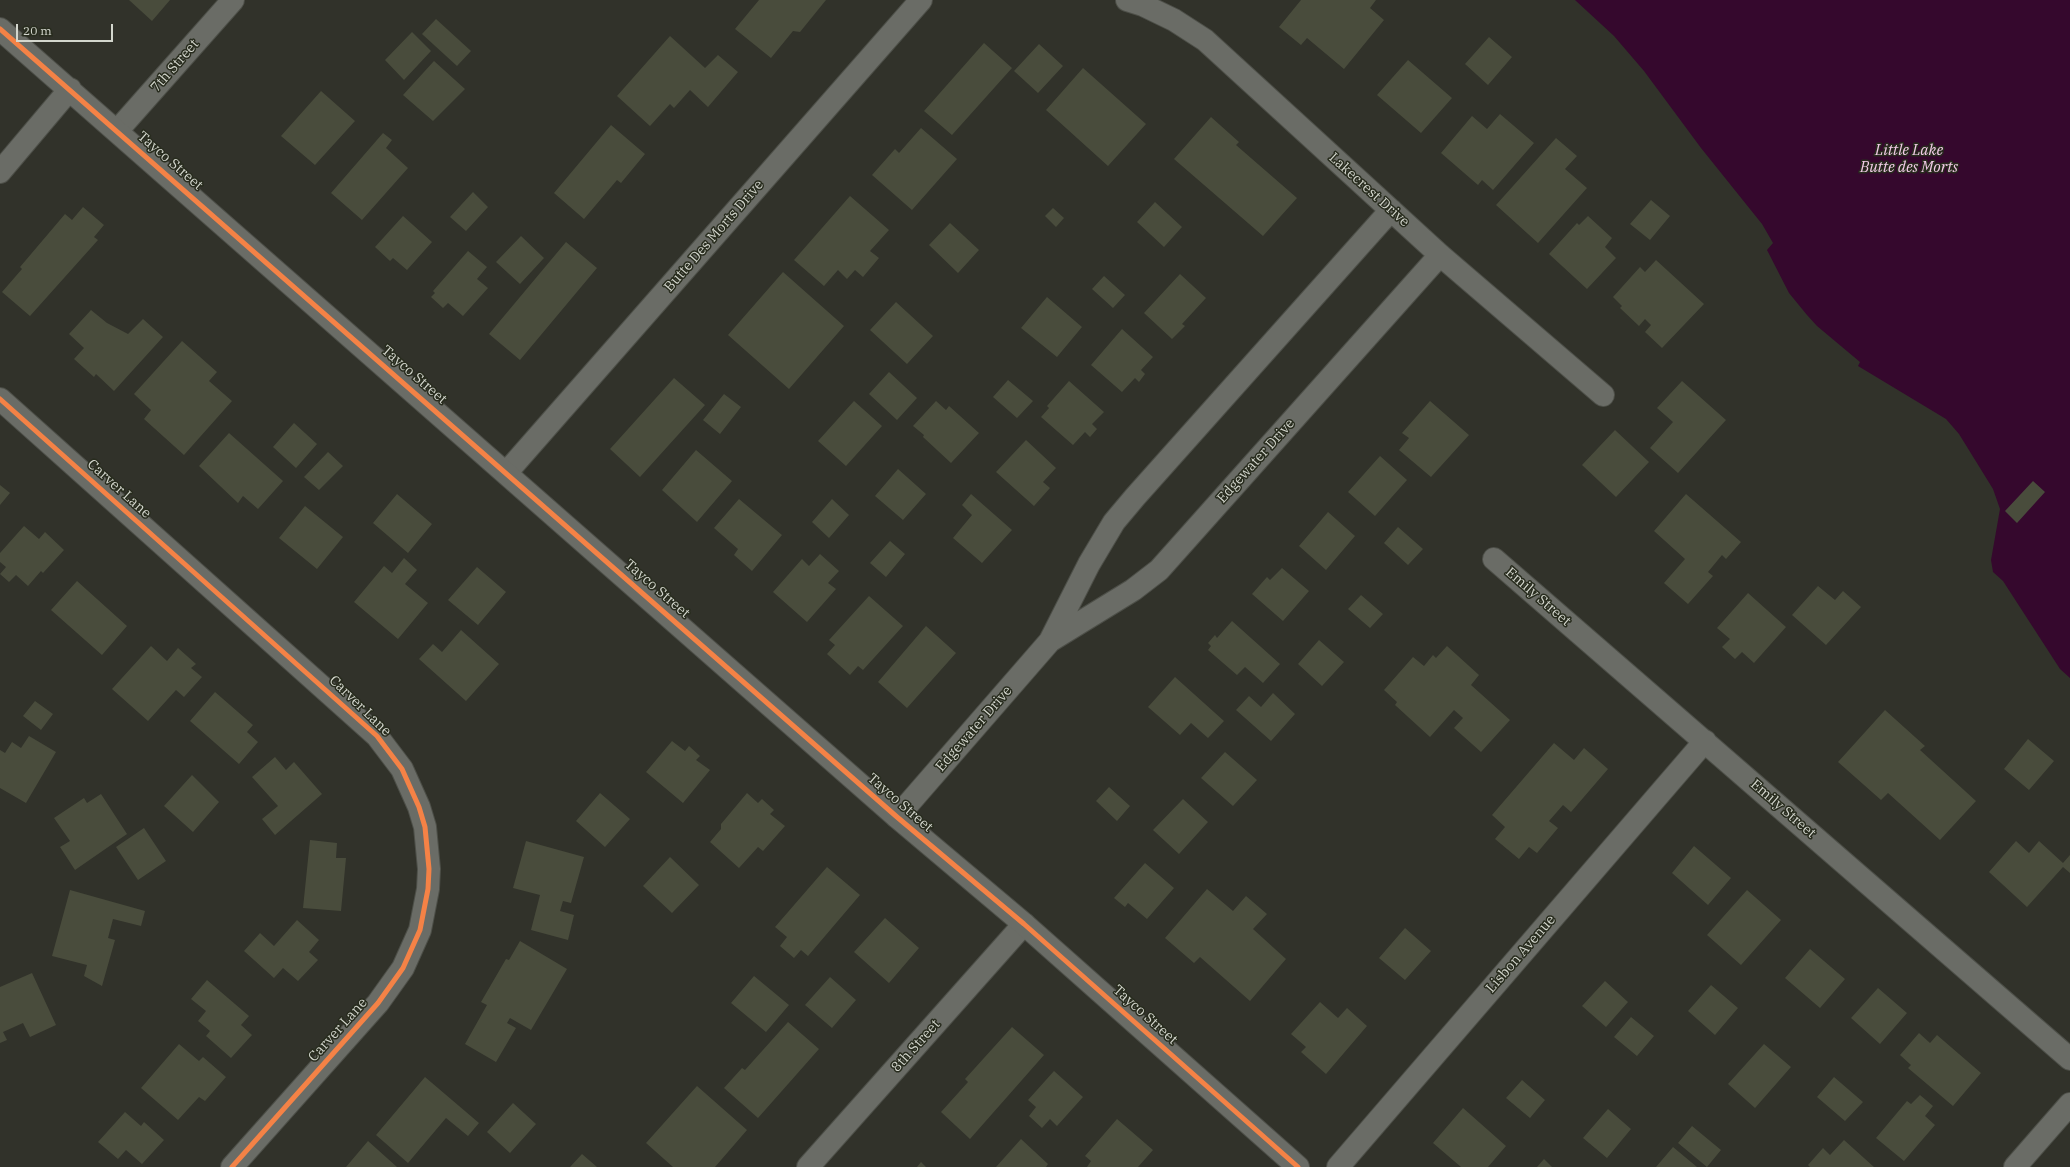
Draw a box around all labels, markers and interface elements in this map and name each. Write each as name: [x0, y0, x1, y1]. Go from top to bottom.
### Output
scale bar: [18, 16, 115, 42]
text: 20 m: [23, 23, 52, 38]
street label: 7th Street: [147, 36, 203, 96]
street label: Tayco Street: [134, 128, 206, 194]
water label: Little Lake Butte des Morts: [1860, 142, 1958, 177]
street label: Lakecrest Drive: [1325, 149, 1413, 231]
street label: Butte Des Morts Drive: [661, 177, 767, 295]
street label: Tayco Street: [378, 342, 450, 408]
street label: Edgewater Drive: [1214, 415, 1298, 507]
street label: Carver Lane: [84, 456, 154, 522]
street label: Tayco Street: [621, 556, 693, 622]
street label: Emily Street: [1502, 564, 1574, 630]
street label: Carver Lane: [325, 672, 395, 740]
street label: Edgewater Drive: [932, 683, 1016, 775]
street label: Tayco Street: [864, 770, 936, 836]
street label: Emily Street: [1747, 776, 1819, 842]
street label: Lisbon Avenue: [1483, 912, 1559, 996]
street label: Tayco Street: [1109, 982, 1181, 1048]
street label: Carver Lane: [305, 995, 371, 1065]
street label: 8th Street: [888, 1016, 944, 1076]

